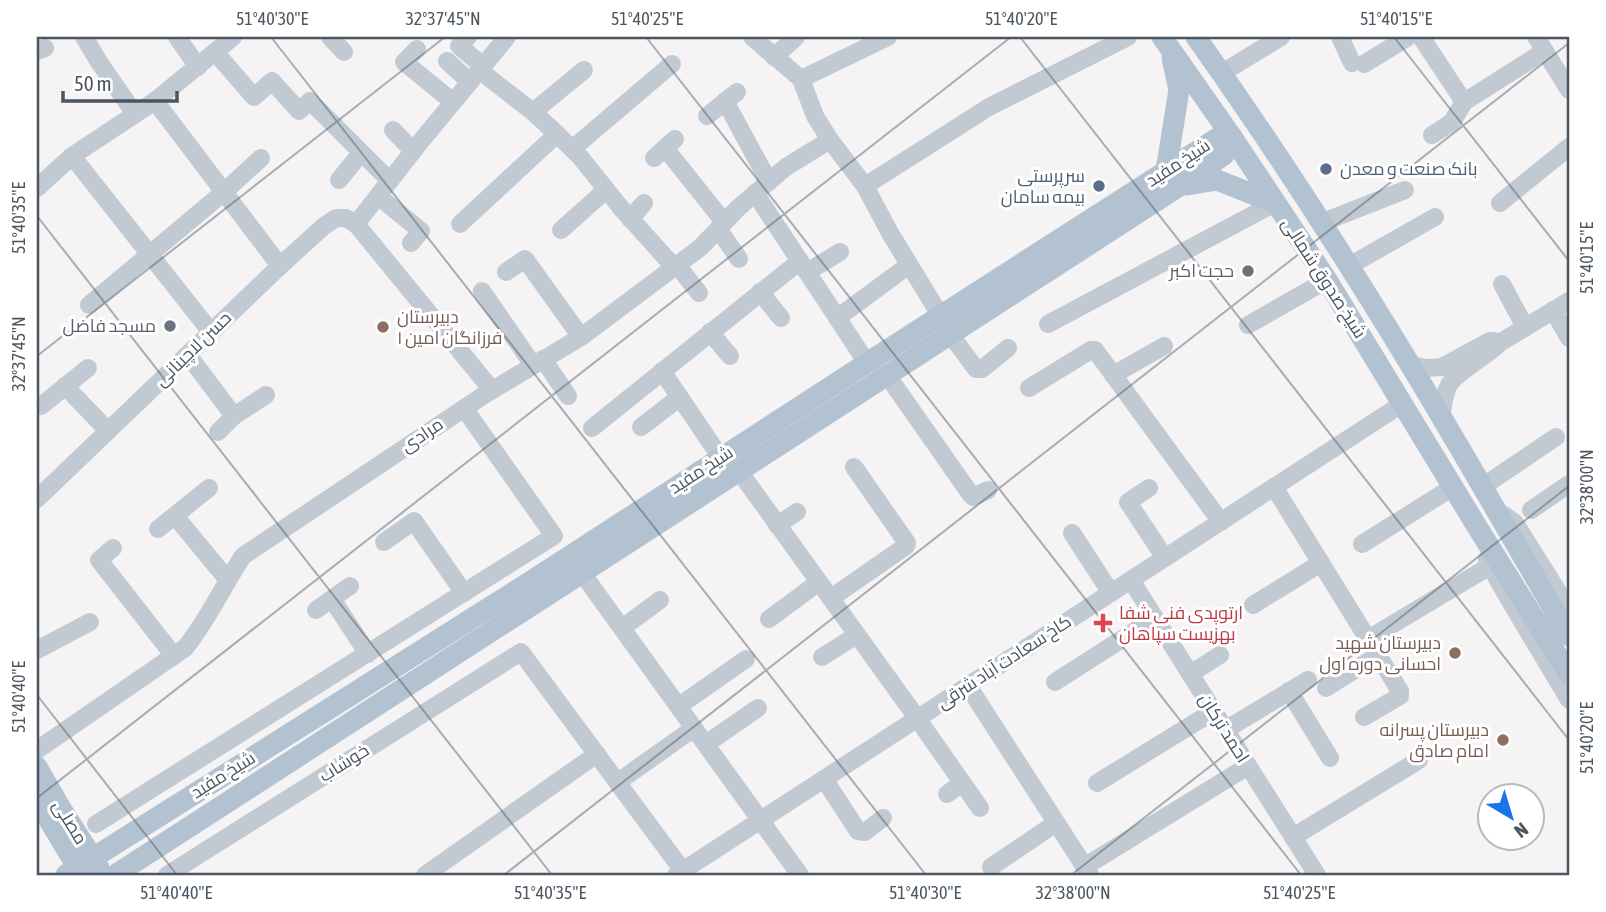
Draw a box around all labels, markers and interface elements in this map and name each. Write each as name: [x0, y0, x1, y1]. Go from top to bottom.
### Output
text: 51°40'30"E: [236, 8, 308, 29]
text: 32°37'45"N: [405, 8, 481, 29]
text: 51°40'25"E: [611, 8, 683, 29]
text: 51°40'20"E: [985, 8, 1057, 29]
text: 51°40'15"E: [1360, 8, 1432, 29]
scale bar: [63, 60, 177, 104]
text: 50 m: [74, 71, 112, 95]
street label: شیخ مفید: [1142, 134, 1215, 193]
place label: بانک صنعت و معدن: [1340, 158, 1478, 180]
marker: بانک صنعت و معدن: [1318, 161, 1334, 177]
place label: سرپرستی بیمه سامان: [1001, 165, 1085, 208]
marker: سرپرستی بیمه سامان: [1091, 178, 1107, 194]
text: 51°40'35"E: [8, 182, 29, 254]
street label: شیخ صدوق شمالی: [1276, 214, 1371, 343]
text: 51°40'15"E: [1576, 222, 1597, 294]
place label: حجت اکبر: [1168, 260, 1234, 282]
marker: حجت اکبر: [1240, 263, 1256, 279]
place label: دبیرستان فرزانگان امین ۱: [397, 306, 503, 349]
street label: حسن لاچینانی: [150, 307, 237, 392]
place label: مسجد فاضل: [62, 315, 156, 337]
text: 32°37'45"N: [8, 316, 29, 392]
marker: مسجد فاضل: [162, 318, 178, 334]
marker: دبیرستان فرزانگان امین ۱: [375, 319, 391, 335]
street label: مرادی: [397, 413, 447, 457]
street label: شیخ مفید: [665, 441, 738, 500]
text: 32°38'00"N: [1576, 449, 1597, 525]
place label: ارتوپدی فنی شفا بهزیست سپاهان: [1119, 602, 1243, 645]
street label: کاخ سعادت آباد شرقی: [933, 610, 1076, 715]
marker: ارتوپدی فنی شفا بهزیست سپاهان: [1093, 613, 1113, 633]
place label: دبیرستان شهید احسانى دوره اول: [1319, 632, 1441, 675]
marker: دبیرستان شهید احسانى دوره اول: [1447, 645, 1463, 661]
text: 51°40'40"E: [8, 661, 29, 733]
street label: احمد ترکان: [1194, 689, 1254, 767]
text: 51°40'20"E: [1576, 702, 1597, 774]
place label: دبیرستان پسرانه امام صادق: [1379, 719, 1489, 763]
marker: دبیرستان پسرانه امام صادق: [1495, 732, 1511, 748]
street label: خوشاب: [315, 739, 373, 787]
street label: شیخ مفید: [187, 747, 260, 804]
north arrow: [1476, 782, 1546, 852]
street label: مصلی: [48, 796, 92, 848]
text: N: [1510, 818, 1533, 843]
text: 51°40'40"E: [140, 882, 212, 903]
text: 51°40'35"E: [514, 882, 586, 903]
text: 51°40'30"E: [889, 882, 961, 903]
text: 32°38'00"N: [1035, 882, 1111, 903]
text: 51°40'25"E: [1263, 882, 1335, 903]

